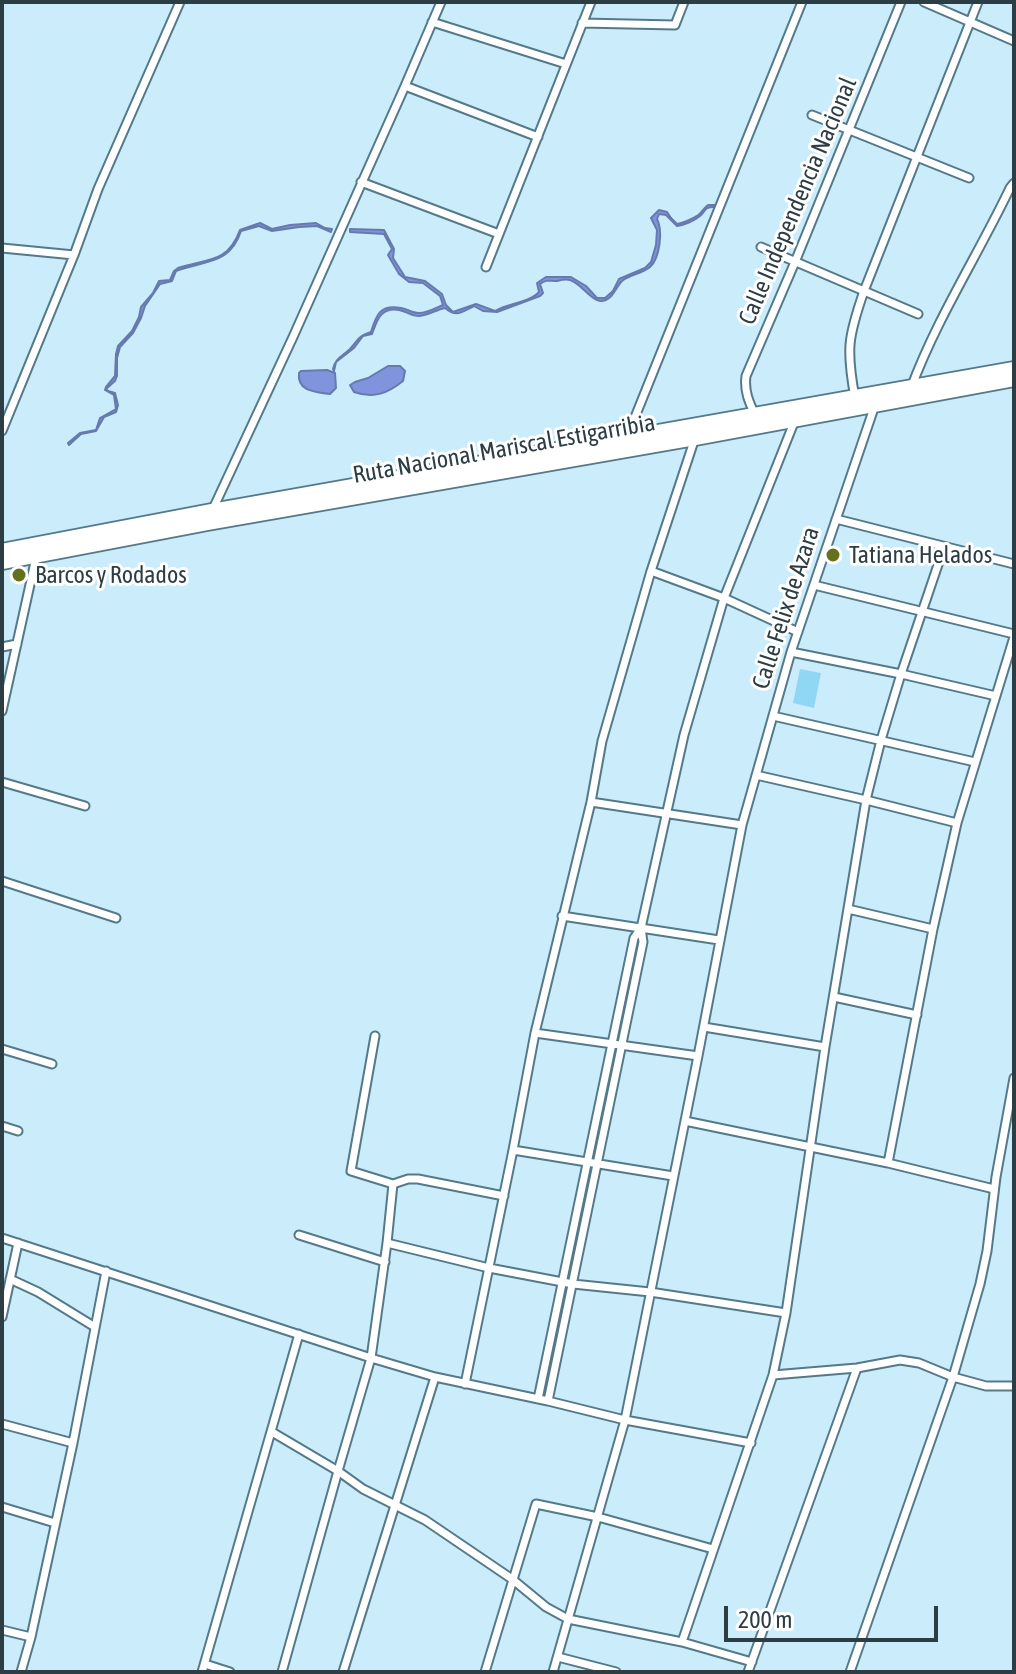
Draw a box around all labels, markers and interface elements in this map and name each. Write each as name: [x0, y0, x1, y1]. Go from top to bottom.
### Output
street label: Calle Independencia Nacional: [733, 73, 863, 329]
street label: Ruta Nacional Mariscal Estigarribia: [351, 408, 657, 490]
street label: Calle Felix de Azara: [746, 523, 826, 693]
place label: Tatiana Helados: [849, 541, 992, 569]
marker: Tatiana Helados: [824, 546, 842, 564]
place label: Barcos y Rodados: [35, 561, 187, 589]
marker: Barcos y Rodados: [10, 566, 28, 584]
scale bar: [728, 1590, 942, 1640]
text: 200 m: [738, 1606, 792, 1633]

